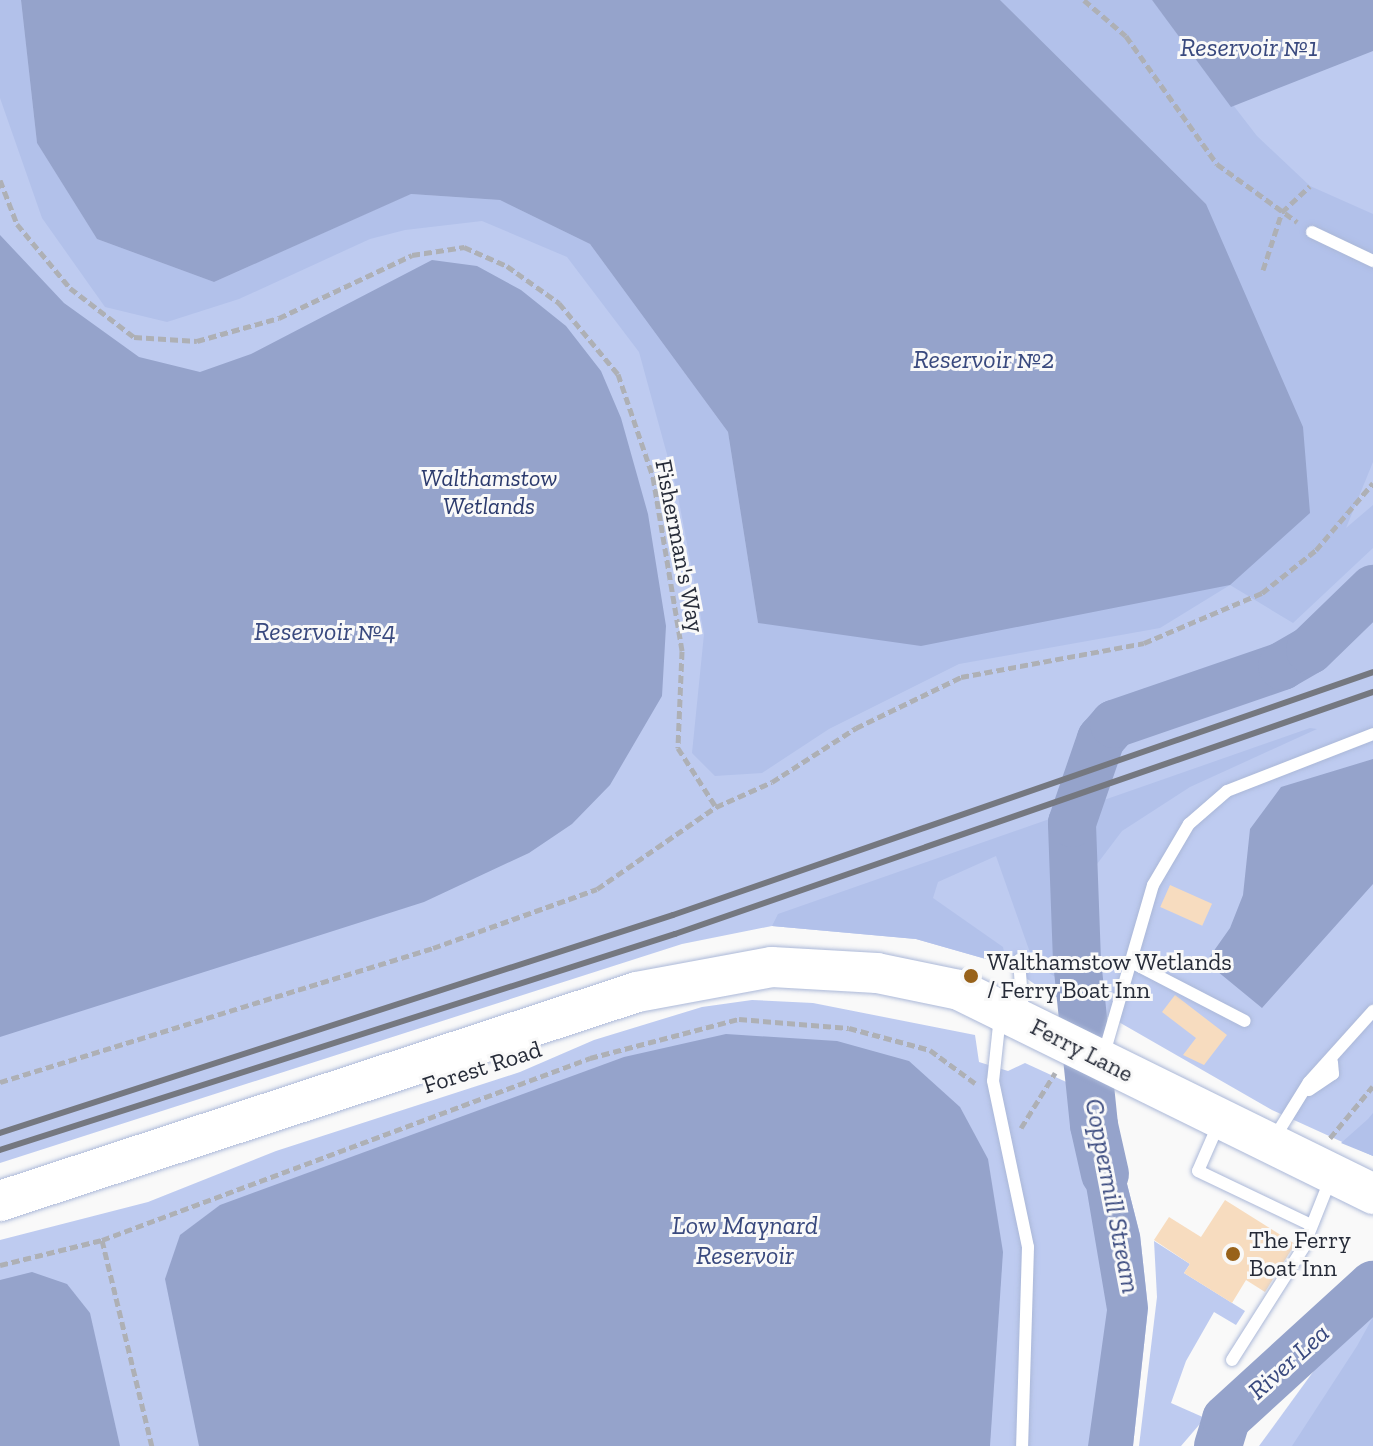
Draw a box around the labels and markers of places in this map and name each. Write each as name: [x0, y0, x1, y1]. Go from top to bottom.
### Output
place label: Walthamstow Wetlands / Ferry Boat Inn: [987, 948, 1233, 1004]
marker: Walthamstow Wetlands / Ferry Boat Inn: [962, 967, 980, 985]
place label: The Ferry Boat Inn: [1249, 1226, 1351, 1282]
marker: The Ferry Boat Inn: [1224, 1245, 1242, 1263]

